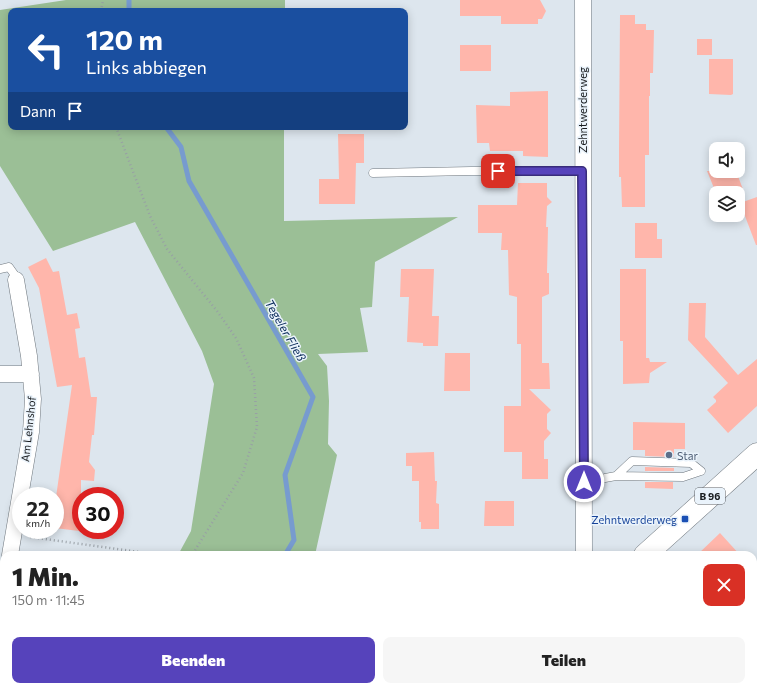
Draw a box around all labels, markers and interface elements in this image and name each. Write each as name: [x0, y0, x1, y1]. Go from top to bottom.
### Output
text: 120 m: [86, 22, 163, 56]
icon: left: [20, 24, 72, 76]
text: Links abbiegen: [86, 56, 207, 78]
street label: Zehntwerderweg: [576, 67, 589, 153]
icon: arrive: [64, 100, 86, 122]
text: Dann: [20, 102, 56, 120]
map controls: [709, 142, 745, 222]
button: sound: [709, 142, 745, 178]
pin: [481, 154, 515, 188]
icon: arrive: [487, 160, 509, 182]
button: layers: [709, 186, 745, 222]
water label: Tegeler Fließ: [263, 297, 310, 364]
street label: Am Lehnshof: [18, 395, 38, 463]
place label: Star: [677, 449, 699, 462]
marker: Star: [664, 450, 674, 460]
position arrow: [563, 461, 605, 503]
speed limit sign: 30: [72, 487, 124, 539]
road number: B 96: [695, 488, 725, 504]
text: 22: [27, 496, 49, 520]
place label: Zehntwerderweg: [591, 513, 677, 526]
marker: Zehntwerderweg: [680, 514, 690, 524]
text: km/h: [26, 517, 50, 529]
text: 1 Min.: [12, 562, 79, 591]
button: close: [703, 564, 745, 606]
text: 150 m · 11:45: [12, 592, 85, 608]
button: Beenden: [12, 637, 375, 683]
button: Teilen: [383, 637, 745, 683]

